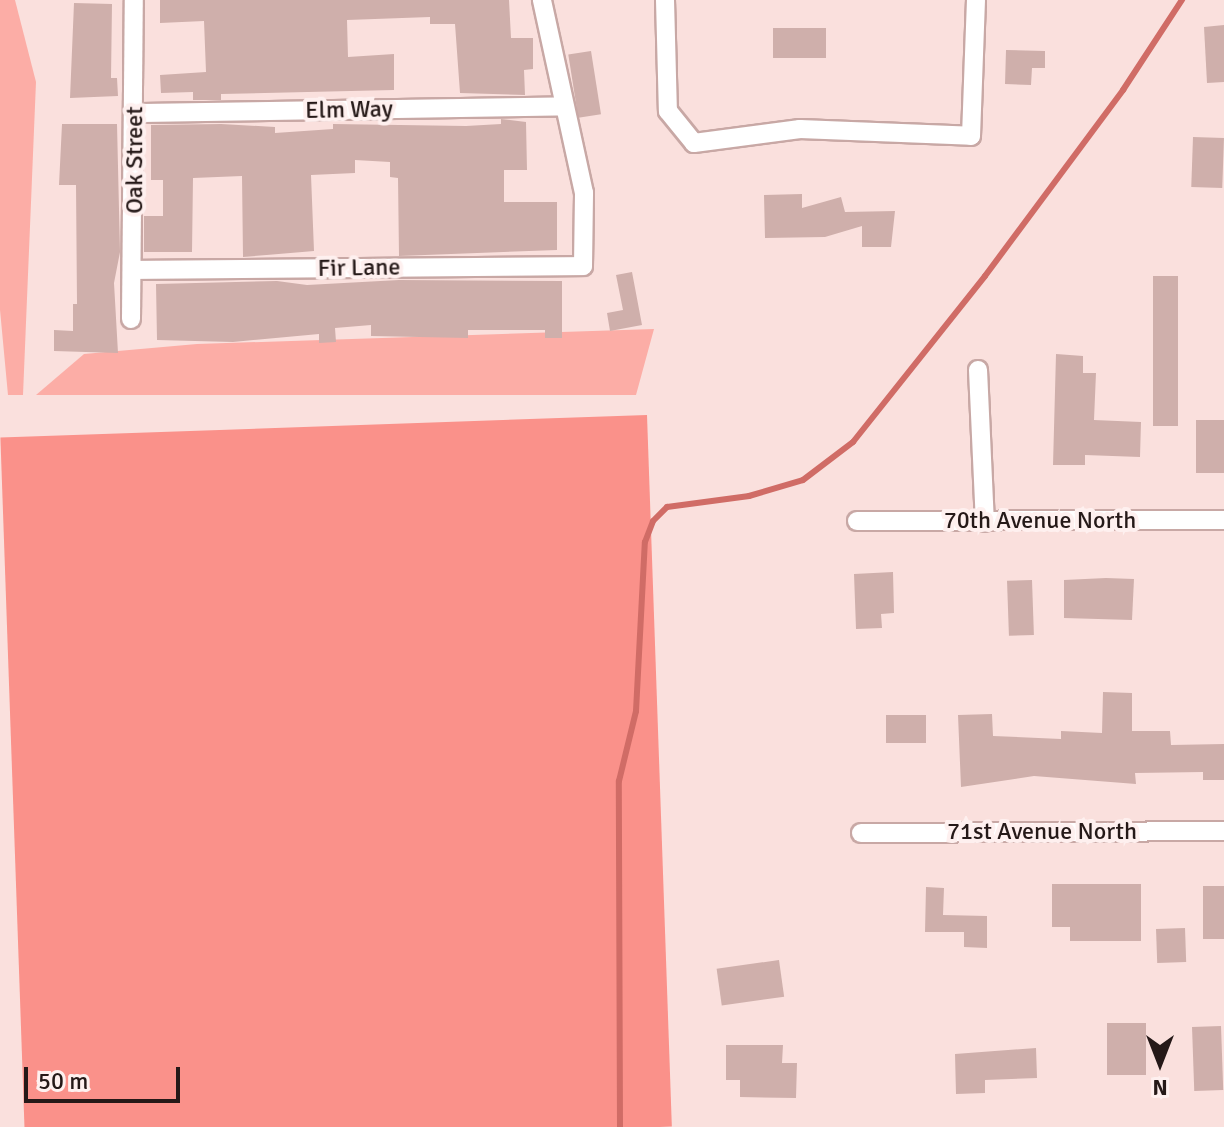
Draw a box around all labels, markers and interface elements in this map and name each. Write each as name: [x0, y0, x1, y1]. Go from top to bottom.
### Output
street label: Elm Way: [305, 95, 393, 125]
street label: Oak Street: [121, 106, 149, 214]
street label: Fir Lane: [317, 253, 401, 283]
street label: 70th Avenue North: [944, 507, 1136, 535]
street label: 71st Avenue North: [947, 818, 1137, 846]
north arrow: [1120, 1023, 1200, 1103]
scale bar: [28, 1051, 184, 1101]
text: 50 m: [38, 1066, 88, 1096]
text: N: [1152, 1074, 1168, 1101]

